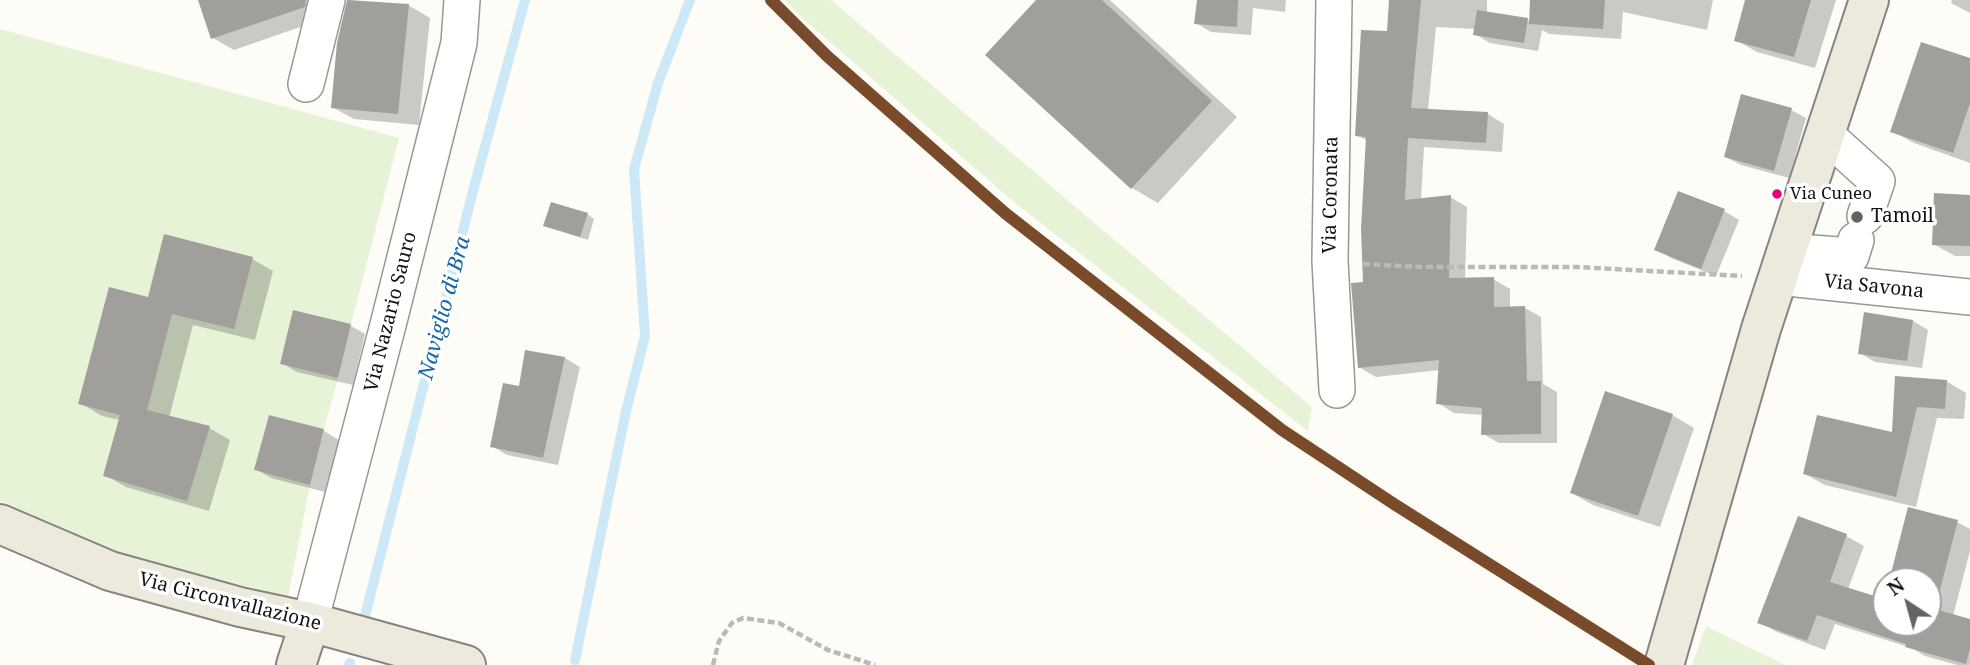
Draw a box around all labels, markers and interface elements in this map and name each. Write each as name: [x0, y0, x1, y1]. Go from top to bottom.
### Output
street label: Via Coronata: [1319, 136, 1343, 254]
place label: Via Cuneo: [1790, 184, 1872, 204]
marker: Via Cuneo: [1770, 187, 1784, 201]
place label: Tamoil: [1871, 206, 1934, 228]
marker: Tamoil: [1849, 209, 1865, 225]
street label: Via Nazario Sauro: [360, 230, 422, 394]
water label: Naviglio di Bra: [414, 234, 476, 382]
street label: Via Savona: [1823, 270, 1925, 304]
north arrow: [1872, 567, 1942, 637]
street label: Via Circonvallazione: [136, 568, 324, 636]
text: N: [1882, 572, 1910, 602]

